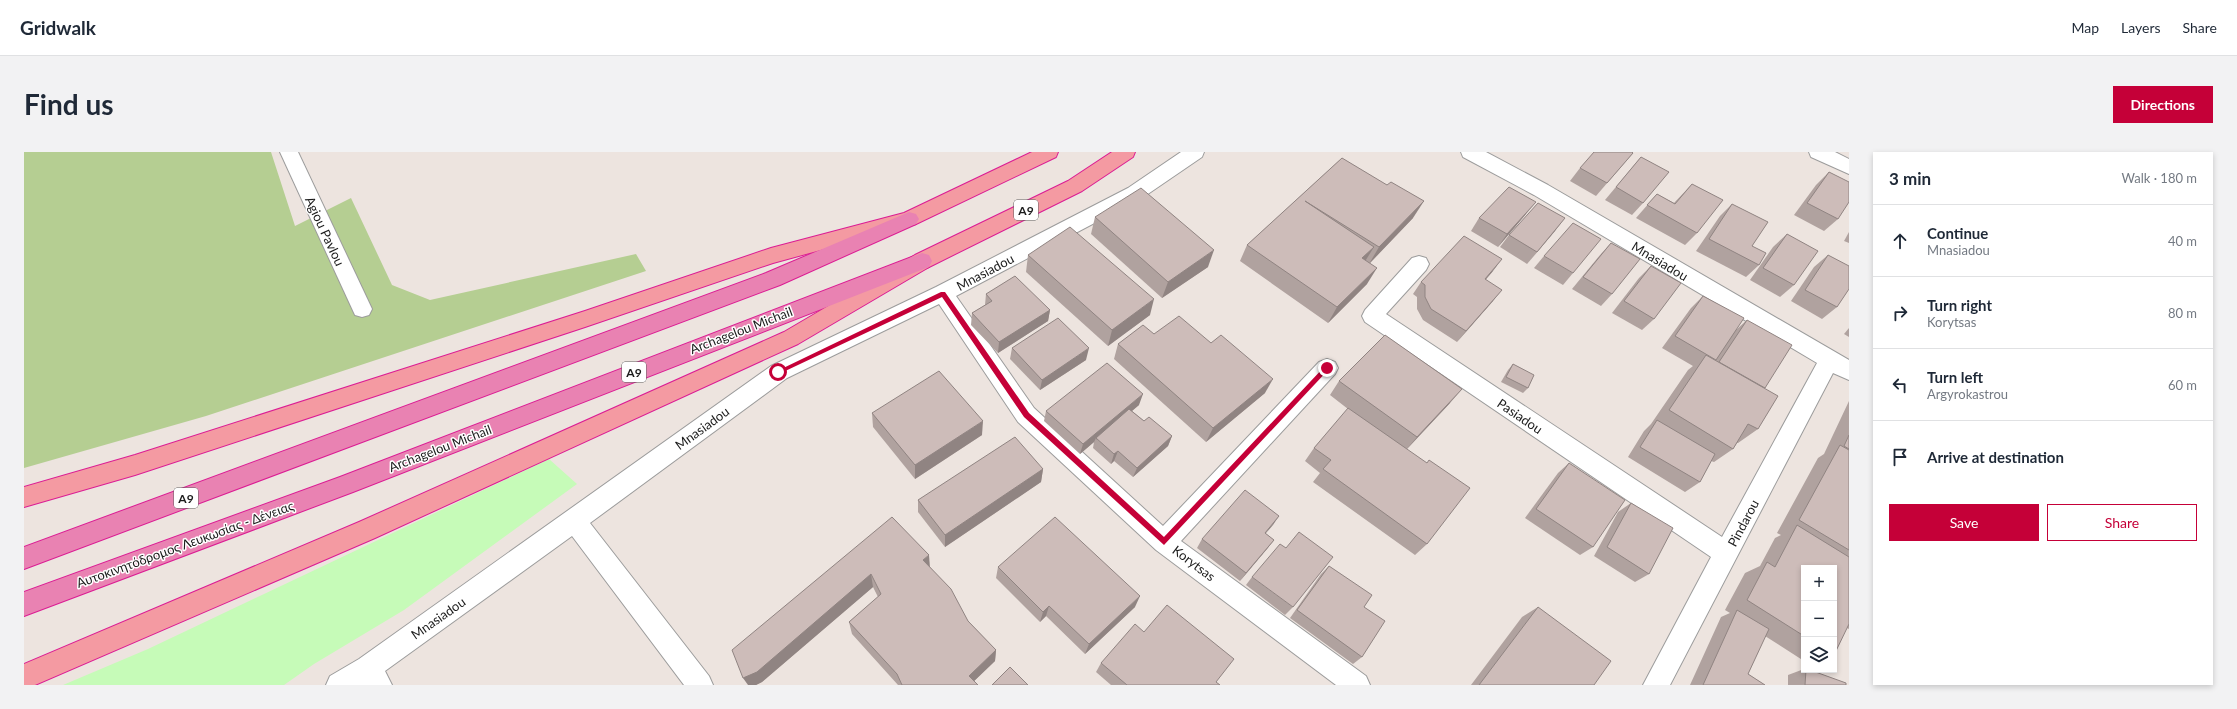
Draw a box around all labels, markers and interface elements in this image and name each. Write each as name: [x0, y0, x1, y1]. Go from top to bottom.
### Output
text: Gridwalk: [20, 16, 96, 39]
text: Map: [2071, 19, 2099, 36]
text: Layers: [2121, 19, 2161, 36]
text: Share: [2183, 19, 2217, 36]
button: Directions: [2113, 86, 2213, 123]
text: Find us: [24, 87, 114, 121]
text: 3 min: [1889, 168, 1931, 189]
text: Walk · 180 m: [2121, 170, 2197, 186]
street label: Agiou Pavlou: [302, 194, 348, 268]
road number: A9: [1014, 200, 1038, 220]
text: Continue: [1927, 224, 1988, 242]
icon: ahead: [1889, 230, 1911, 252]
text: 40 m: [2168, 233, 2197, 249]
street label: Mnasiadou: [1629, 238, 1691, 284]
text: Mnasiadou: [1927, 242, 1990, 258]
street label: Mnasiadou: [954, 250, 1016, 294]
text: Turn right: [1927, 296, 1992, 314]
icon: right: [1889, 302, 1911, 324]
street label: Archagelou Michail: [687, 303, 795, 357]
text: 80 m: [2168, 305, 2197, 321]
text: Korytsas: [1927, 314, 1976, 330]
route end: [1318, 359, 1336, 377]
road number: A9: [622, 362, 646, 382]
route start: [769, 363, 787, 381]
text: Turn left: [1927, 368, 1983, 386]
icon: left: [1889, 374, 1911, 396]
text: 60 m: [2168, 377, 2197, 393]
text: Argyrokastrou: [1927, 386, 2008, 402]
street label: Pasiadou: [1494, 395, 1546, 437]
street label: Mnasiadou: [672, 403, 732, 453]
street label: Archagelou Michail: [386, 421, 494, 475]
icon: arrive: [1889, 446, 1911, 468]
text: Arrive at destination: [1927, 448, 2064, 466]
road number: A9: [174, 488, 198, 508]
street label: Αυτοκινητόδρομος Λευκωσίας - Δένειας: [74, 497, 296, 591]
street label: Pindarou: [1724, 497, 1762, 549]
button: Save: [1889, 504, 2039, 541]
button: Share: [2047, 504, 2197, 541]
street label: Korytsas: [1169, 542, 1219, 584]
map controls: [1801, 565, 1837, 673]
button: +: [1801, 565, 1837, 601]
street label: Mnasiadou: [408, 593, 468, 643]
button: −: [1801, 601, 1837, 637]
button: layers: [1801, 637, 1837, 673]

